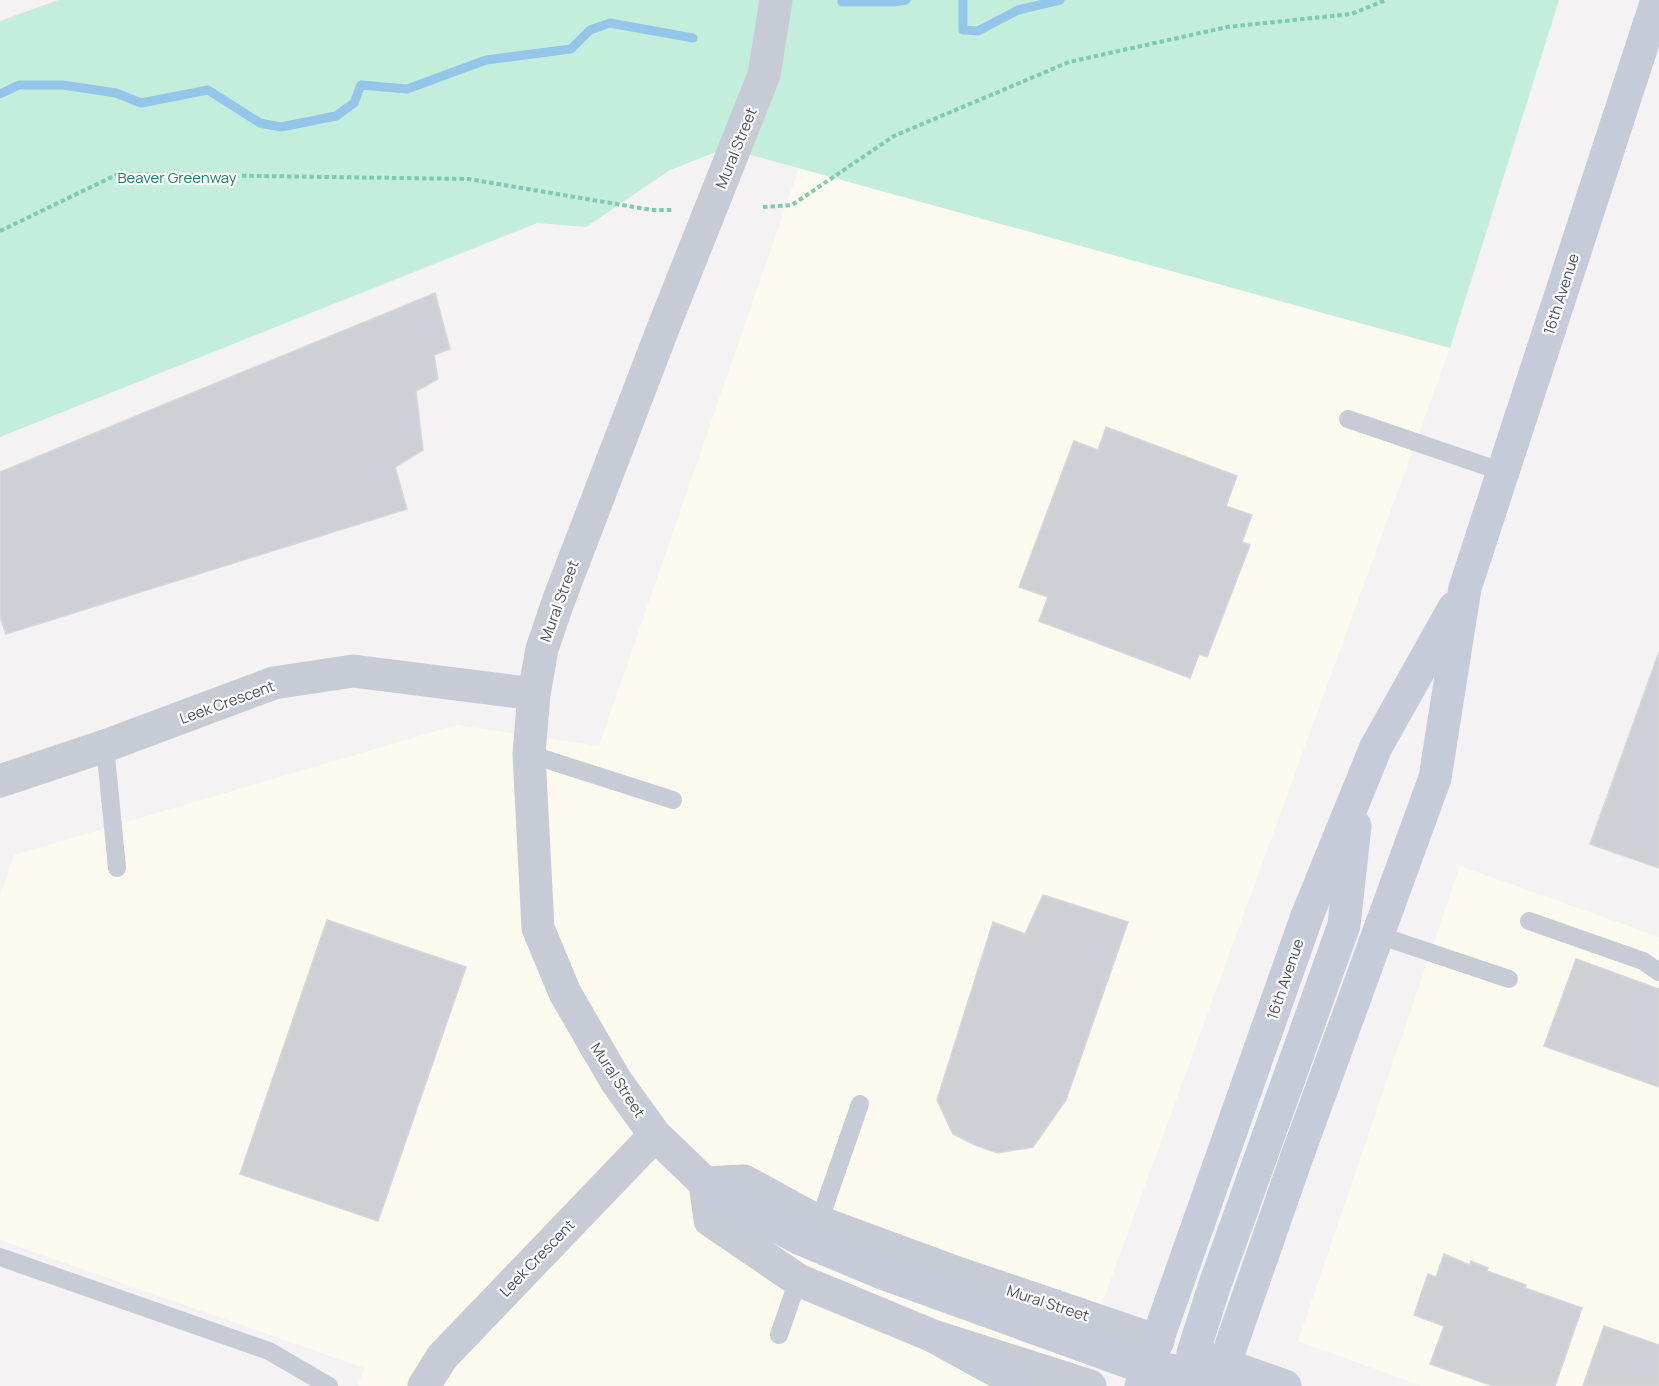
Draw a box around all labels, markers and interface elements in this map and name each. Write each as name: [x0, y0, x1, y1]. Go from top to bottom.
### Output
street label: Mural Street: [710, 104, 762, 192]
park label: Beaver Greenway: [117, 167, 237, 188]
street label: 16th Avenue: [1538, 250, 1584, 337]
street label: Mural Street: [535, 557, 583, 645]
street label: Leek Crescent: [177, 675, 277, 729]
street label: 16th Avenue: [1261, 935, 1309, 1022]
street label: Mural Street: [586, 1038, 650, 1122]
street label: Leek Crescent: [495, 1215, 579, 1301]
street label: Mural Street: [1004, 1280, 1092, 1326]

